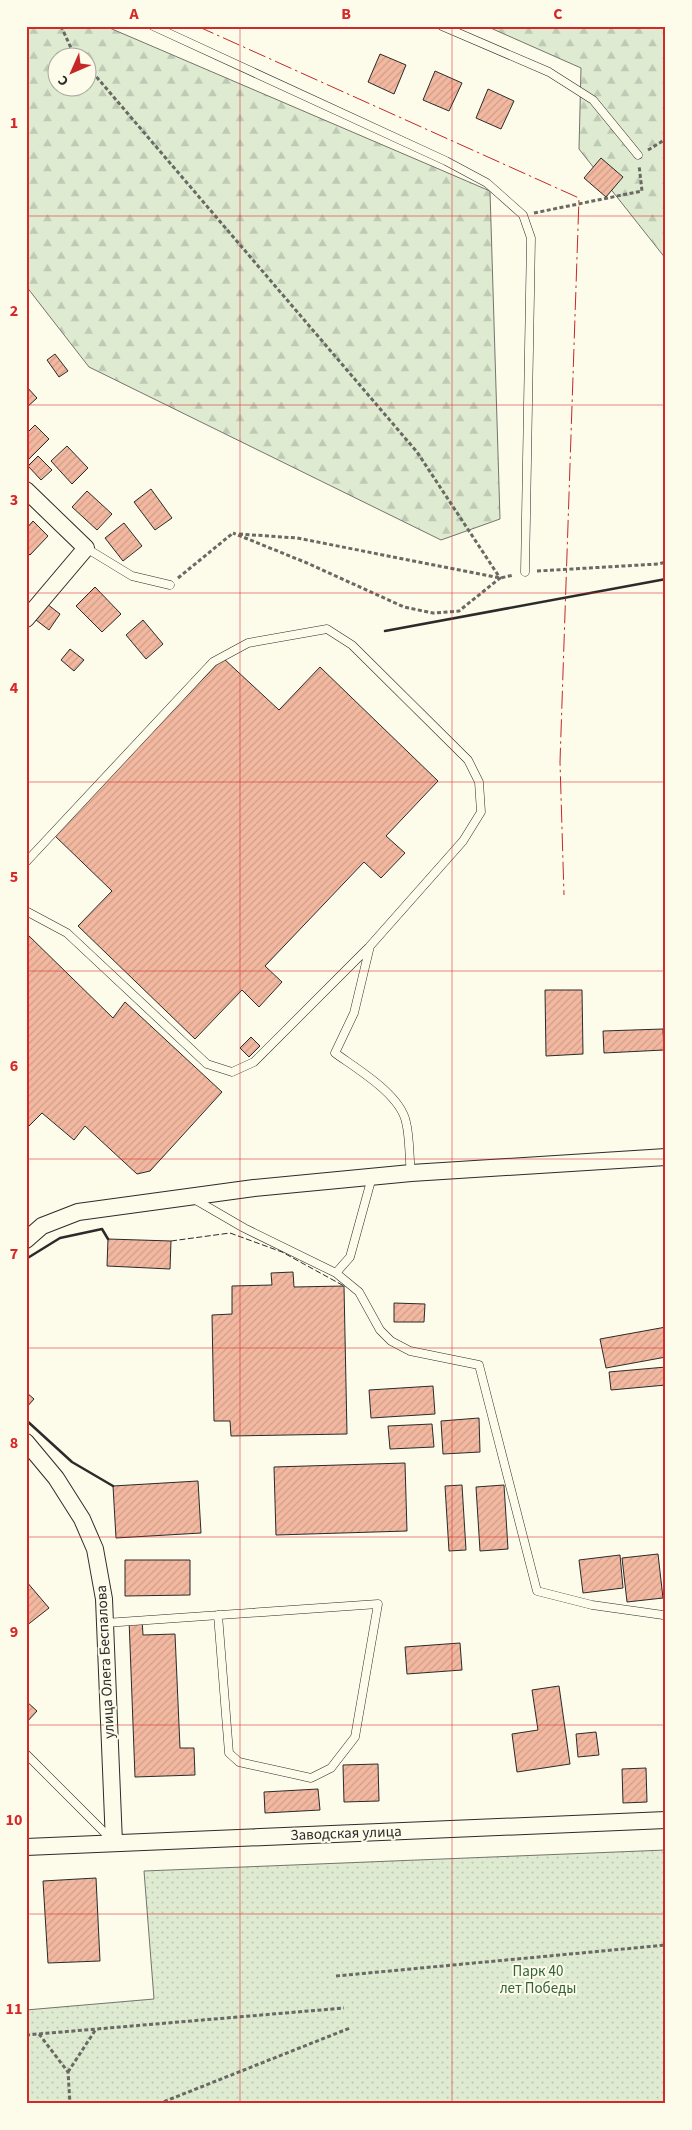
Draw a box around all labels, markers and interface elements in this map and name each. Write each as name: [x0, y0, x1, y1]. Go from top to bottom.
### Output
text: A: [128, 3, 139, 25]
text: B: [341, 3, 351, 25]
text: C: [553, 3, 563, 25]
north arrow: [48, 48, 98, 98]
text: С: [54, 71, 73, 90]
text: 1: [10, 112, 18, 134]
text: 2: [10, 300, 18, 322]
text: 3: [10, 489, 18, 511]
text: 4: [10, 677, 19, 699]
text: 5: [10, 866, 18, 888]
text: 6: [10, 1055, 18, 1077]
text: 7: [10, 1243, 18, 1265]
text: 8: [10, 1432, 18, 1454]
street label: улица Олега Беспалова: [91, 1585, 120, 1739]
text: 9: [10, 1621, 18, 1643]
text: 10: [6, 1809, 22, 1831]
street label: Заводская улица: [290, 1821, 402, 1846]
park label: Парк 40 лет Победы: [500, 1961, 576, 1999]
text: 11: [6, 1998, 22, 2020]

